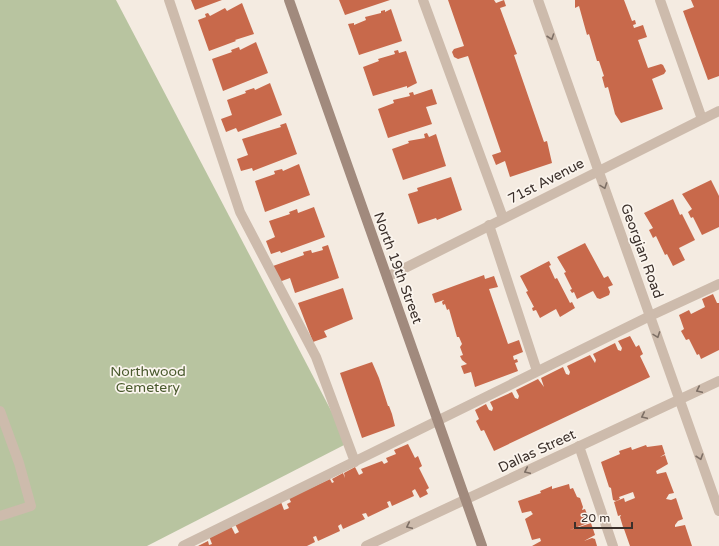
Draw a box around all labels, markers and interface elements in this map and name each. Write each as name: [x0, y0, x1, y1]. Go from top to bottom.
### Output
one-way arrow: [546, 33, 555, 40]
street label: 71st Avenue: [505, 154, 587, 207]
one-way arrow: [599, 182, 607, 189]
street label: Georgian Road: [617, 201, 667, 301]
street label: North 19th Street: [370, 210, 426, 327]
one-way arrow: [652, 331, 660, 338]
park label: Northwood Cemetery: [110, 363, 186, 396]
one-way arrow: [696, 385, 704, 393]
one-way arrow: [641, 411, 649, 419]
street label: Dallas Street: [496, 425, 579, 476]
one-way arrow: [695, 454, 704, 461]
one-way arrow: [523, 466, 531, 474]
scale bar: [575, 504, 632, 530]
text: 20 m: [581, 511, 610, 525]
one-way arrow: [406, 521, 413, 529]

